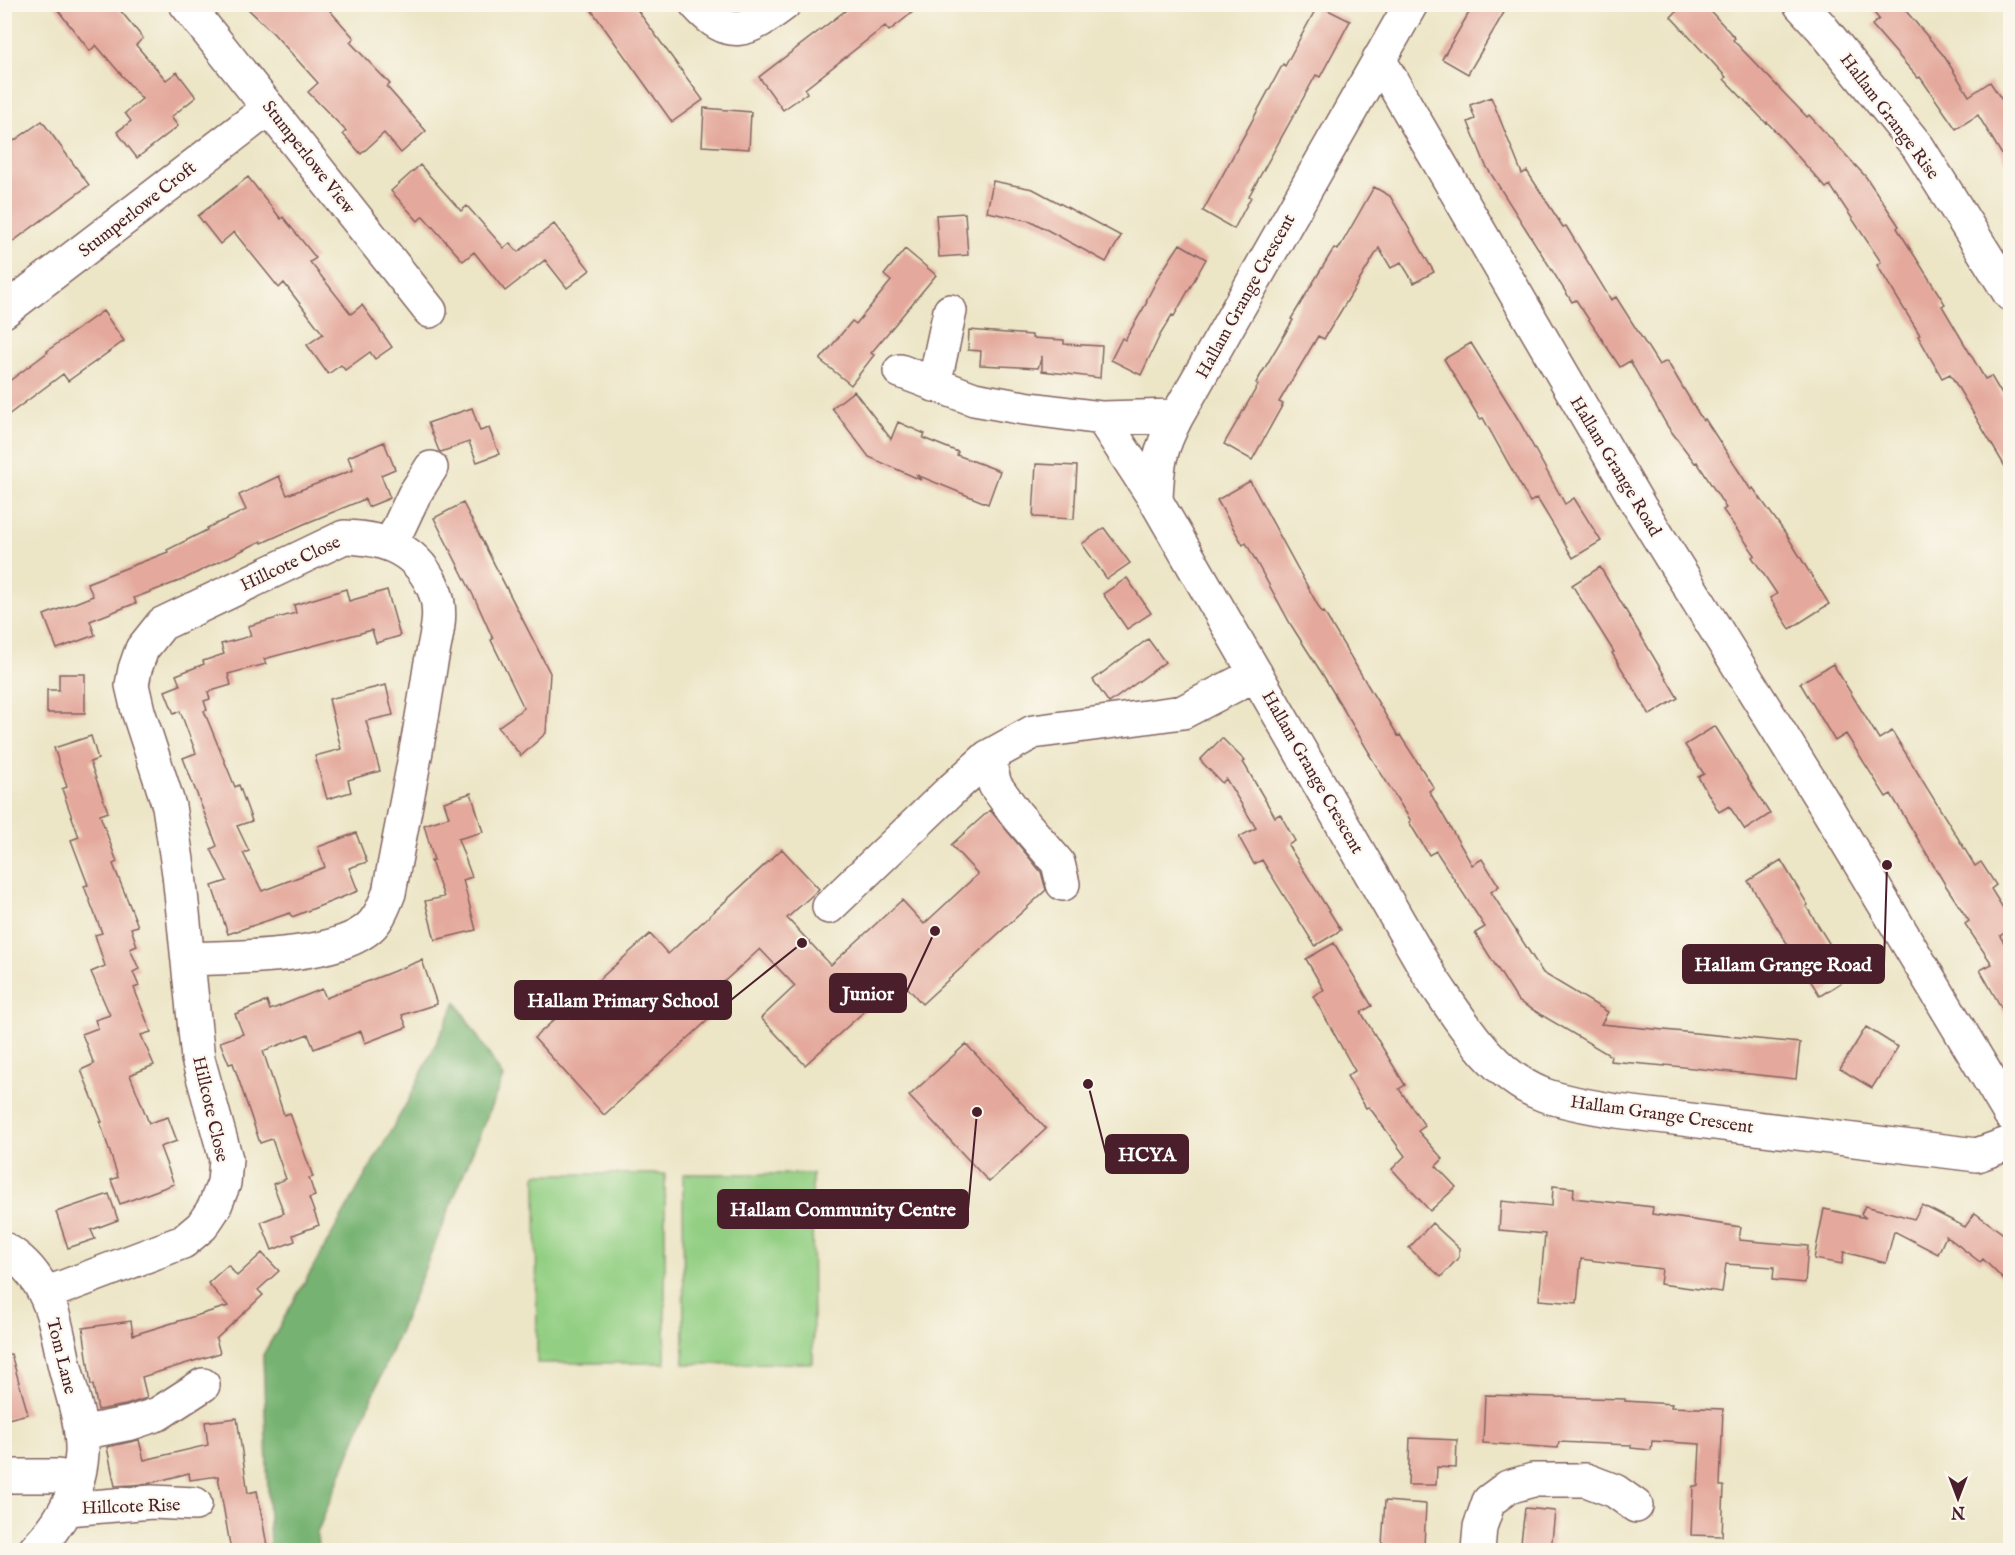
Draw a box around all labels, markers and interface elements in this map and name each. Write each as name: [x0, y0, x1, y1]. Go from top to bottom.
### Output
street label: Hallam Grange Rise: [1834, 49, 1944, 185]
street label: Stumperlowe View: [256, 96, 360, 220]
street label: Stumperlowe Croft: [74, 157, 201, 263]
street label: Hallam Grange Crescent: [1191, 210, 1301, 383]
street label: Hallam Grange Road: [1564, 392, 1666, 541]
street label: Hillcote Close: [237, 531, 344, 598]
street label: Hallam Grange Crescent: [1256, 687, 1368, 858]
callout: Hallam Grange Road: [1683, 945, 1884, 983]
text: Hallam Grange Road: [1694, 953, 1873, 978]
callout: Junior: [830, 974, 906, 1012]
callout: Hallam Primary School: [515, 981, 731, 1019]
text: Junior: [839, 982, 895, 1007]
text: Hallam Primary School: [527, 989, 719, 1014]
street label: Hillcote Close: [186, 1054, 233, 1164]
street label: Hallam Grange Crescent: [1569, 1091, 1755, 1140]
callout: HCYA: [1106, 1135, 1188, 1173]
text: HCYA: [1118, 1143, 1177, 1168]
callout: Hallam Community Centre: [718, 1190, 968, 1228]
text: Hallam Community Centre: [730, 1198, 957, 1223]
street label: Tom Lane: [40, 1316, 81, 1397]
north arrow: [1928, 1468, 1988, 1528]
street label: Hillcote Rise: [81, 1494, 181, 1521]
text: N: [1951, 1501, 1966, 1521]

